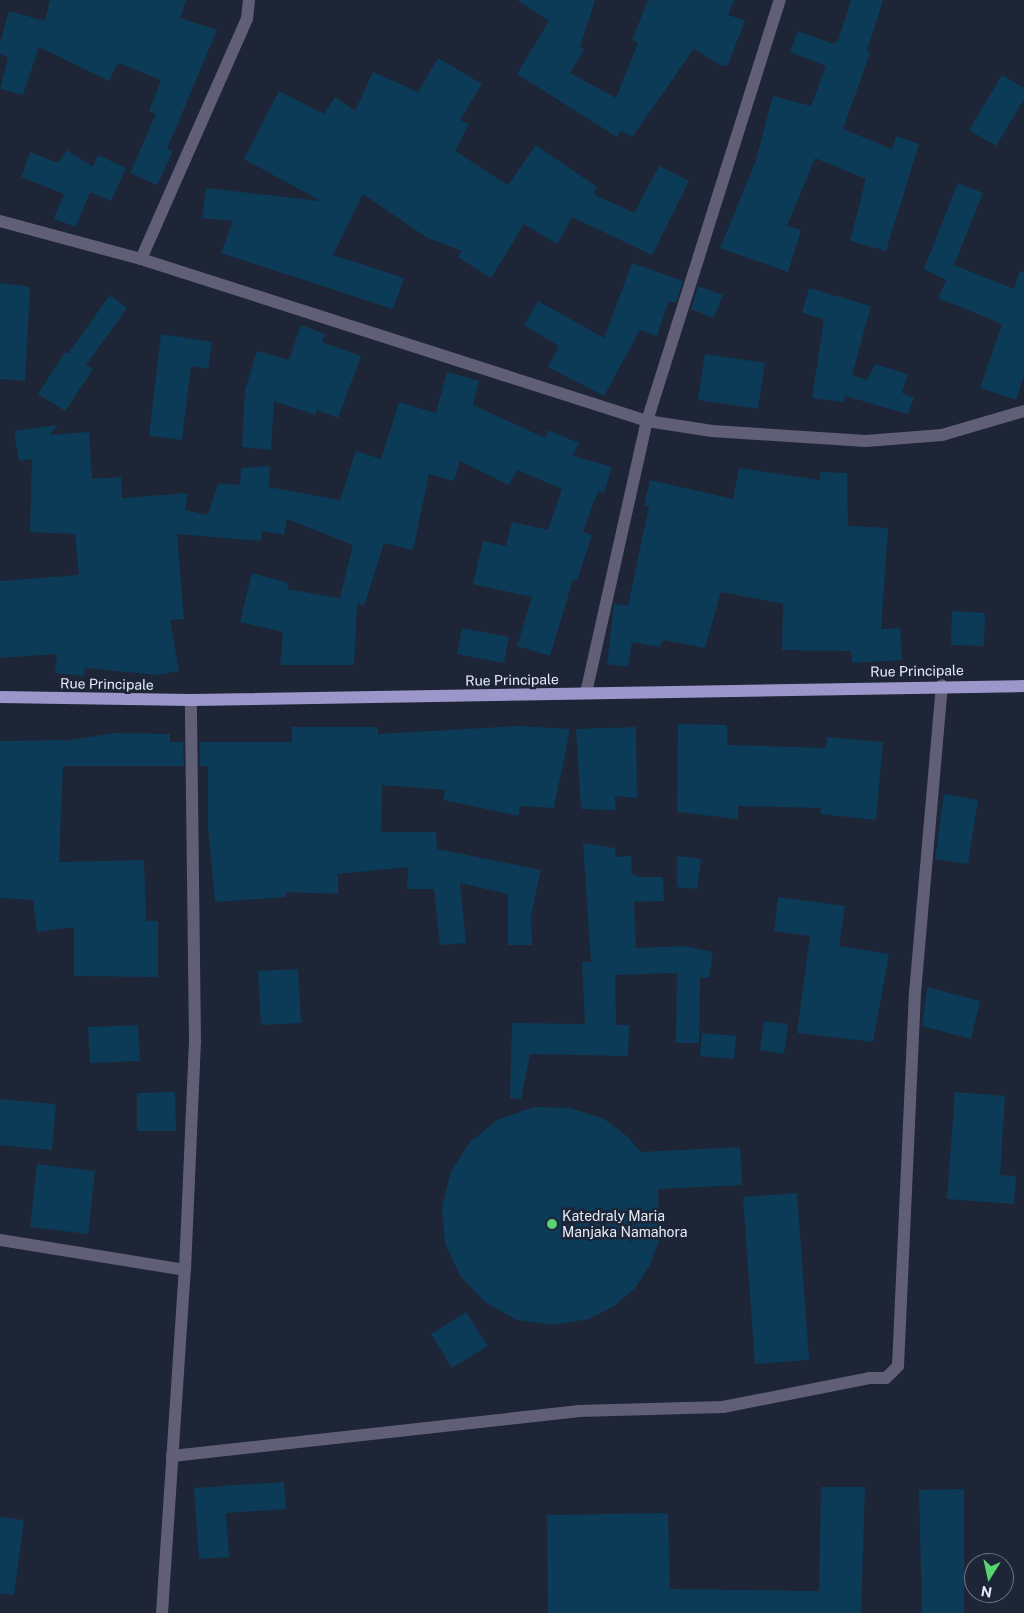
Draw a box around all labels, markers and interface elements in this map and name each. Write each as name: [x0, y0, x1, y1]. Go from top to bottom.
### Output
street label: Rue Principale: [870, 662, 964, 680]
street label: Rue Principale: [465, 671, 559, 689]
street label: Rue Principale: [60, 675, 154, 693]
place label: Katedraly Maria Manjaka Namahora: [562, 1208, 687, 1240]
marker: Katedraly Maria Manjaka Namahora: [546, 1218, 558, 1230]
north arrow: [964, 1553, 1014, 1603]
text: N: [980, 1583, 993, 1601]

